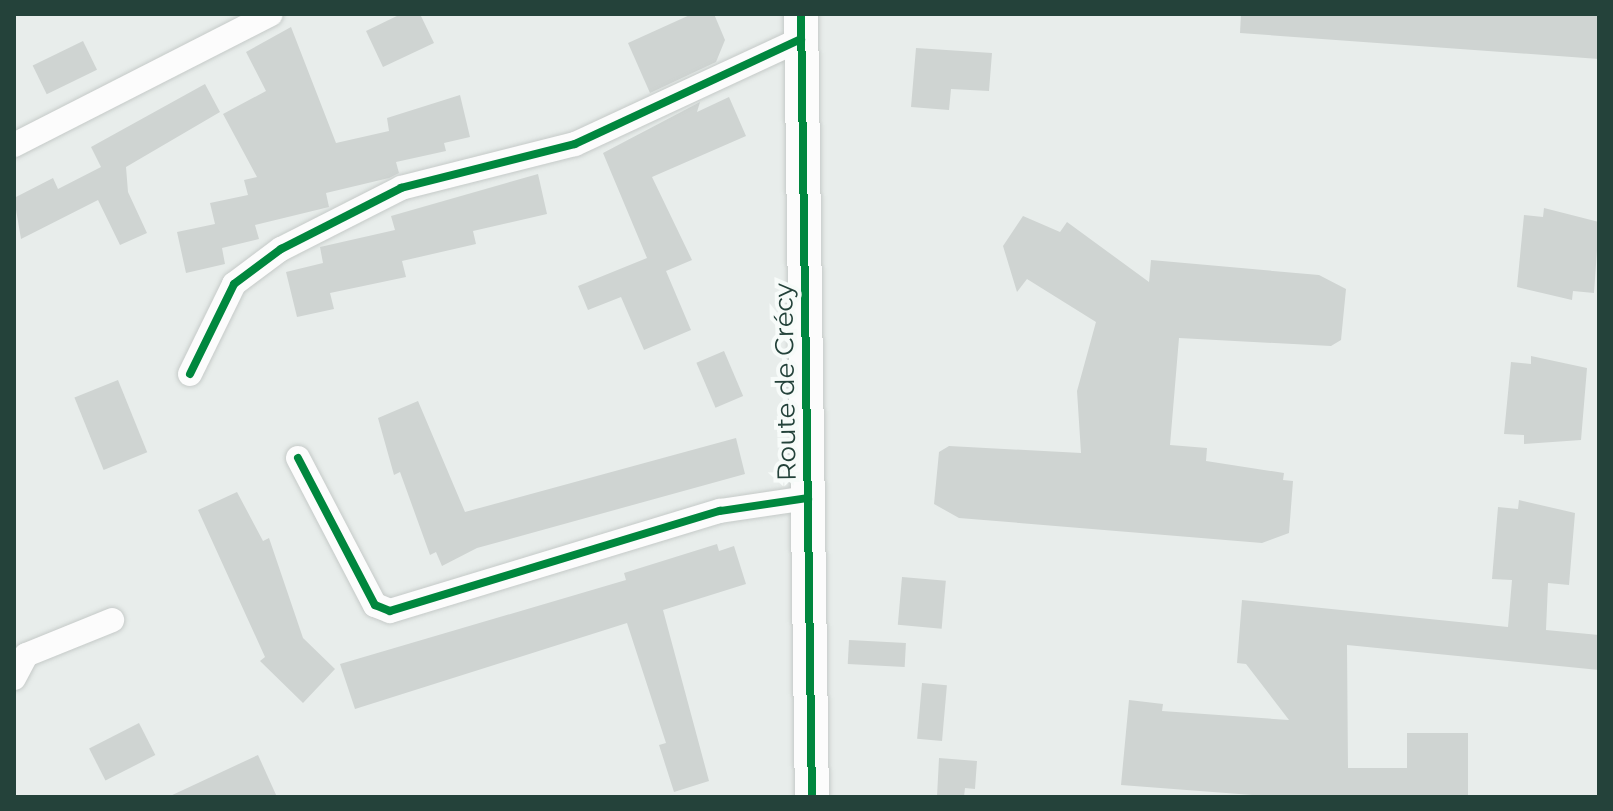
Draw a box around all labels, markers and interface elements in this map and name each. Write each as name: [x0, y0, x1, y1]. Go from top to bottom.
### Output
street label: Route de Crécy: [769, 283, 803, 481]

